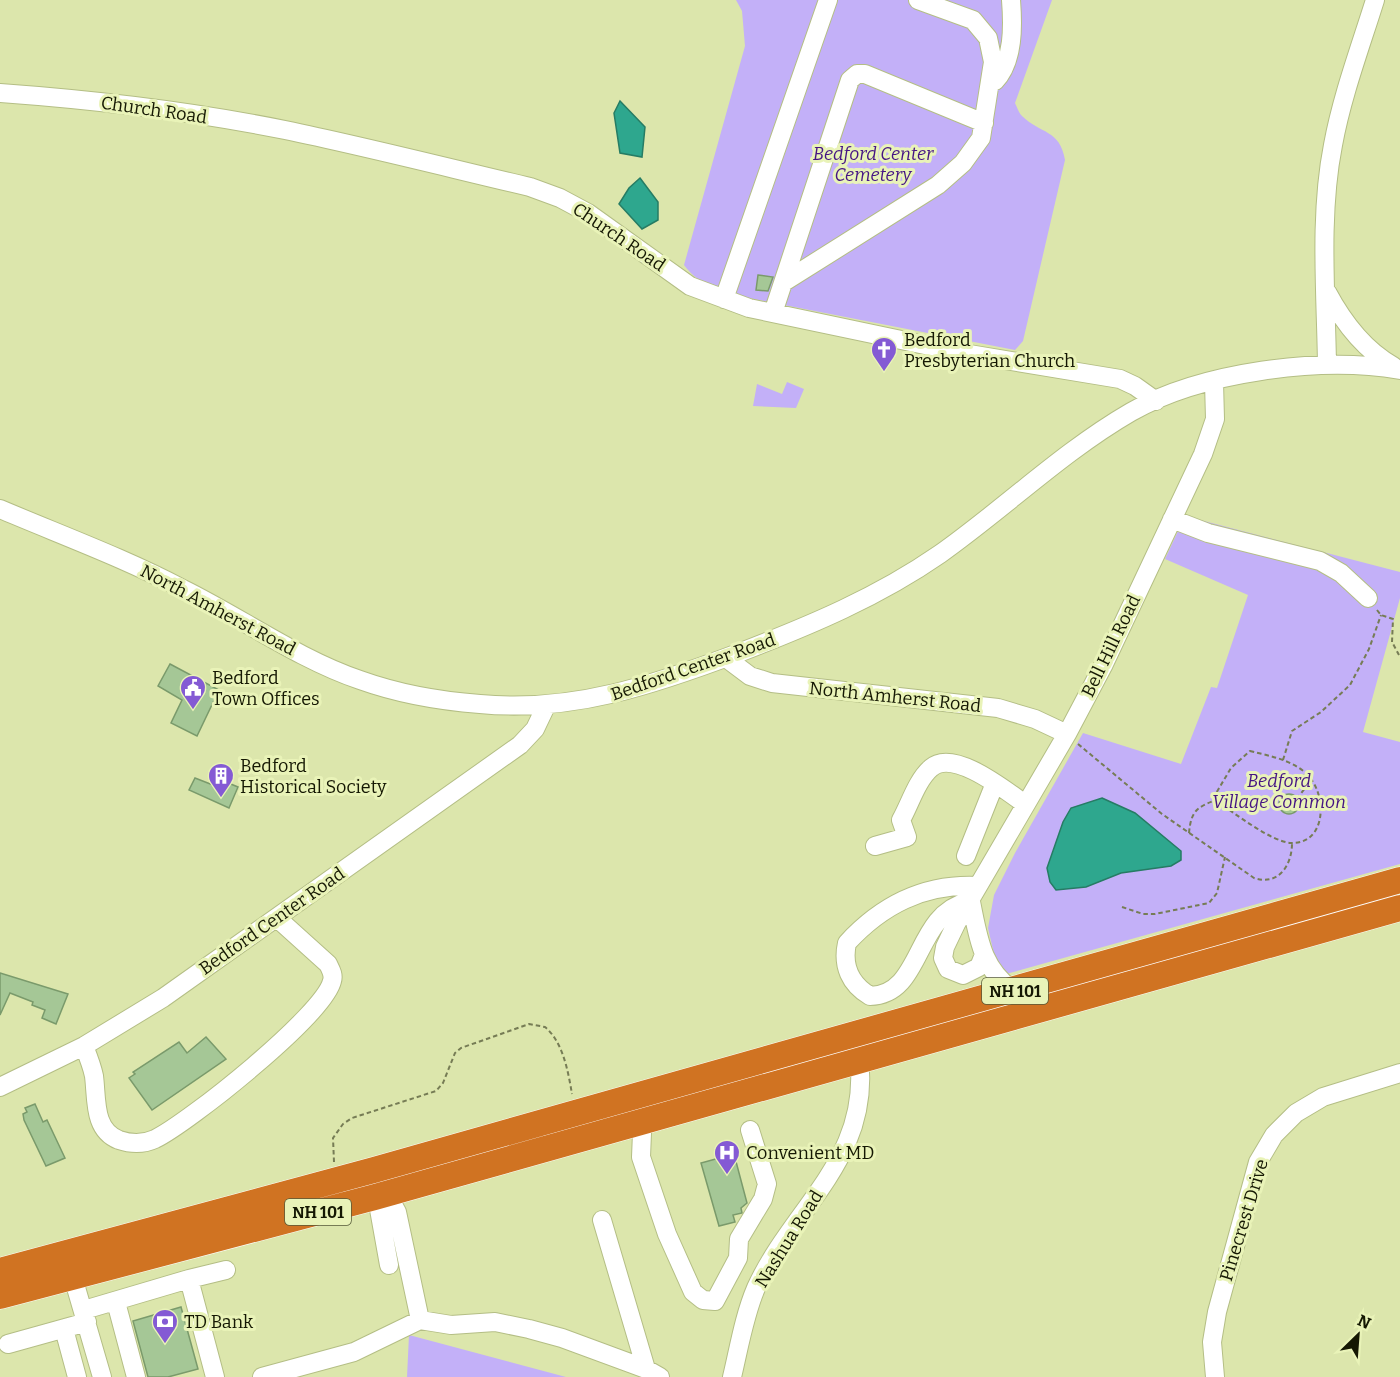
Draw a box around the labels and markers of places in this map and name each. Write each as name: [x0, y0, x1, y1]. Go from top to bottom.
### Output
place label: Bedford Presbyterian Church: [904, 329, 1075, 372]
church icon: Bedford Presbyterian Church: [869, 335, 899, 373]
place label: Bedford Town Offices: [212, 667, 320, 710]
public building icon: Bedford Town Offices: [178, 673, 208, 711]
place label: Bedford Historical Society: [240, 755, 387, 798]
building icon: Bedford Historical Society: [206, 761, 236, 799]
hospital icon: Convenient MD: [712, 1138, 742, 1176]
place label: Convenient MD: [746, 1142, 874, 1164]
bank icon: TD Bank: [150, 1307, 180, 1345]
place label: TD Bank: [184, 1311, 254, 1333]

